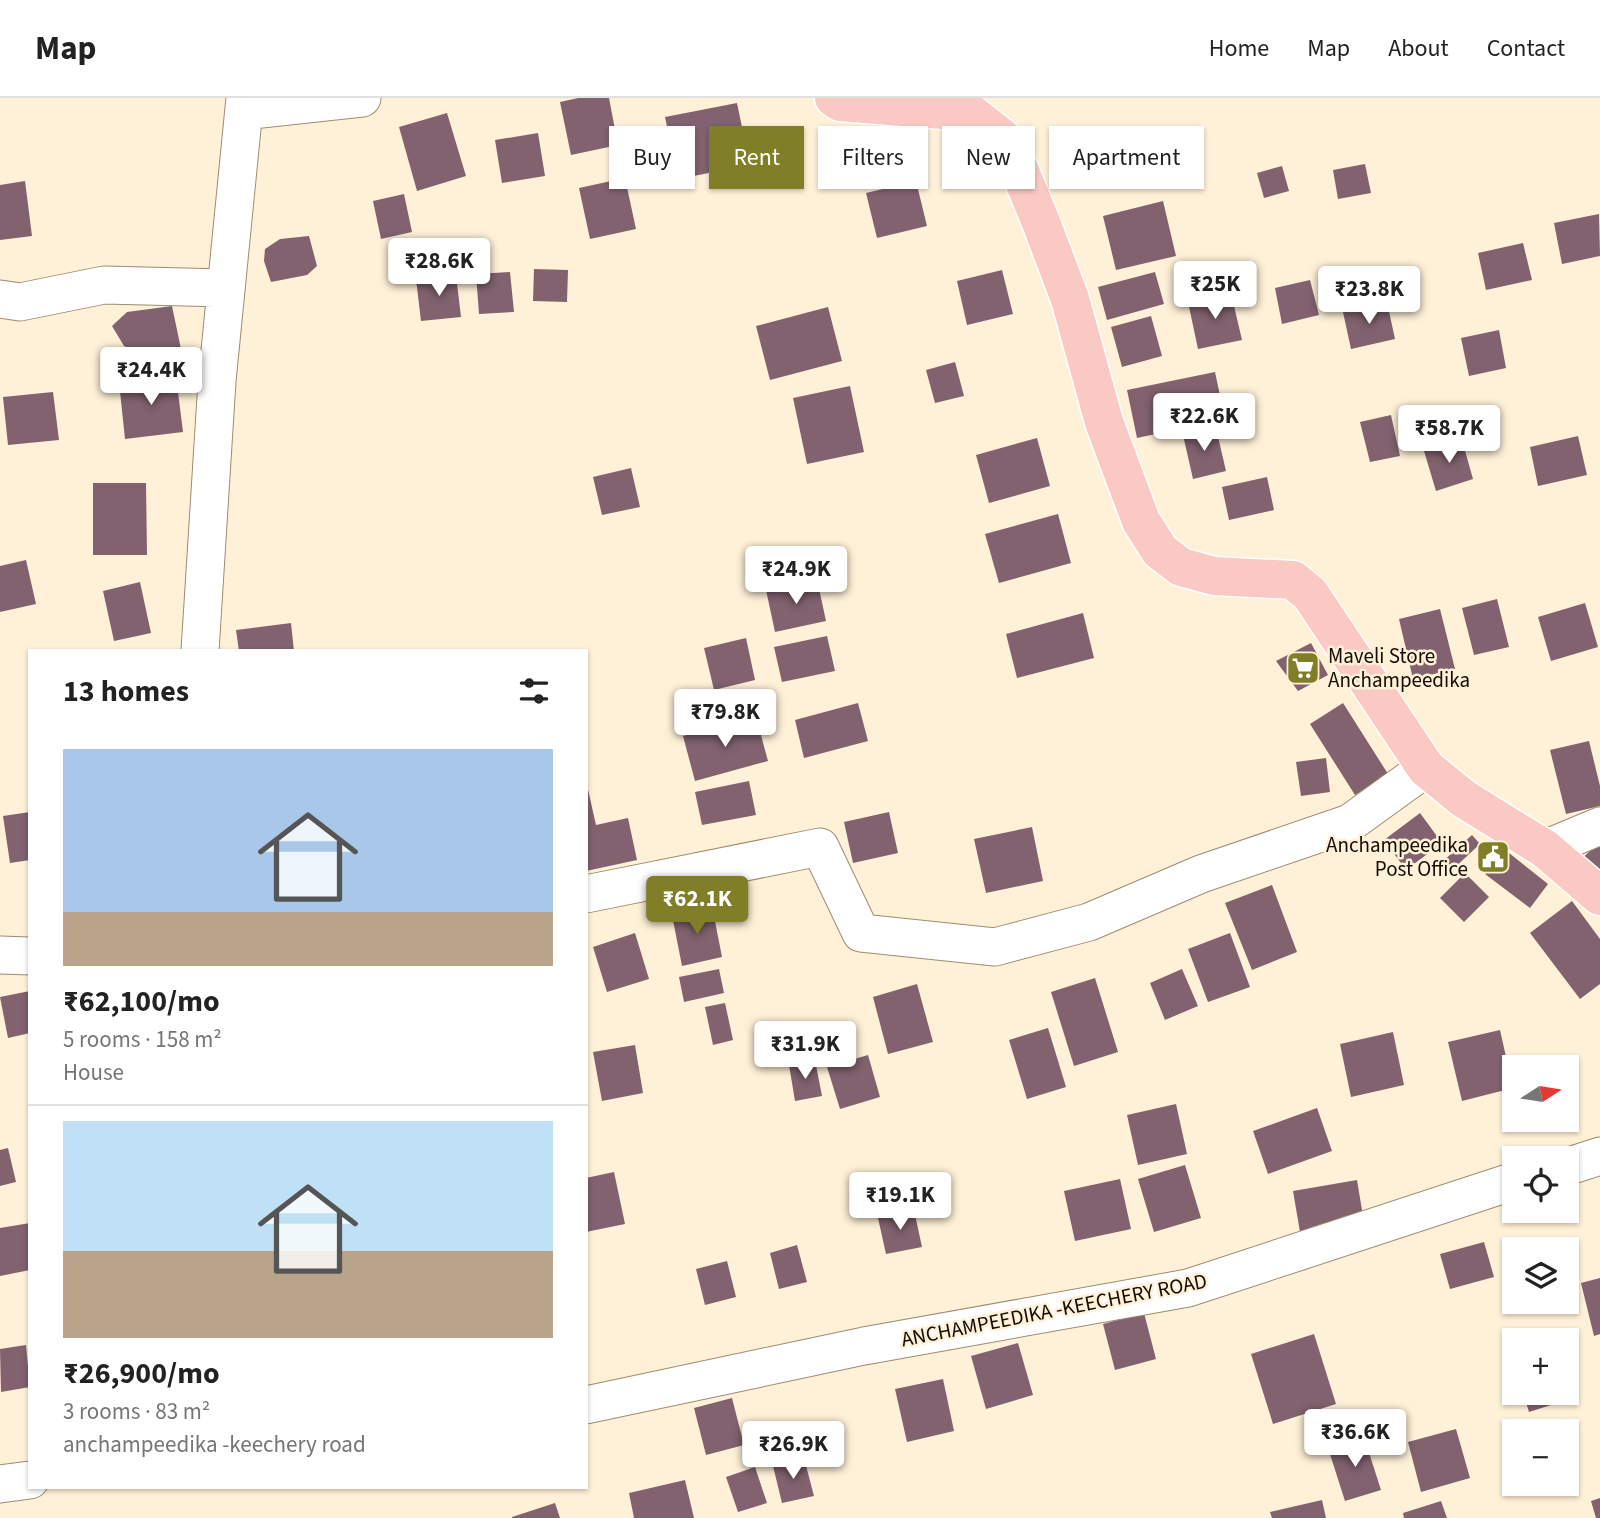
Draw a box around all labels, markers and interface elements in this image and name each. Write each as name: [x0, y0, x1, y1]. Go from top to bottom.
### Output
text: Map: [35, 25, 96, 72]
text: Home: [1209, 31, 1269, 66]
text: Map: [1307, 31, 1350, 66]
text: About: [1388, 31, 1449, 66]
text: Contact: [1487, 31, 1565, 66]
chip: Buy: [609, 126, 695, 189]
chip: Rent: [709, 126, 804, 189]
chip: Filters: [818, 126, 928, 189]
chip: New: [942, 126, 1035, 189]
chip: Apartment: [1049, 126, 1204, 189]
pin: ₹28.6K: [382, 238, 496, 298]
text: ₹28.6K: [404, 244, 474, 277]
pin: ₹25K: [1174, 262, 1256, 321]
pin: ₹23.8K: [1312, 266, 1426, 326]
text: ₹25K: [1190, 267, 1240, 300]
text: ₹23.8K: [1334, 272, 1404, 305]
pin: ₹24.4K: [94, 348, 208, 407]
text: ₹24.4K: [116, 353, 186, 386]
pin: ₹22.6K: [1147, 394, 1261, 453]
text: ₹22.6K: [1169, 399, 1239, 432]
pin: ₹58.7K: [1392, 406, 1506, 465]
text: ₹58.7K: [1414, 411, 1484, 444]
pin: ₹24.9K: [739, 546, 853, 606]
text: ₹24.9K: [761, 552, 831, 585]
place label: Maveli Store Anchampeedika: [1328, 641, 1470, 695]
supermarket icon: Maveli Store Anchampeedika: [1284, 649, 1322, 687]
text: 13 homes: [63, 670, 189, 713]
icon: filters: [515, 672, 553, 710]
pin: ₹79.8K: [668, 690, 782, 749]
text: ₹79.8K: [690, 695, 760, 728]
icon: home: [245, 794, 371, 920]
place label: Anchampeedika Post Office: [1326, 830, 1468, 884]
public building icon: Anchampeedika Post Office: [1474, 838, 1512, 876]
pin: ₹62.1K: [640, 876, 754, 936]
text: ₹62.1K: [662, 882, 732, 915]
text: ₹62,100/mo: [63, 980, 220, 1023]
pin: ₹31.9K: [748, 1021, 862, 1081]
text: 5 rooms · 158 m²: [63, 1023, 222, 1056]
text: ₹31.9K: [770, 1027, 840, 1060]
north arrow: [1502, 1055, 1578, 1132]
map controls: [1502, 1055, 1579, 1496]
text: House: [63, 1056, 124, 1089]
button: locate: [1502, 1146, 1579, 1223]
icon: home: [245, 1166, 371, 1292]
pin: ₹19.1K: [843, 1172, 957, 1232]
text: ₹19.1K: [865, 1178, 935, 1211]
button: layers: [1502, 1237, 1579, 1314]
street label: ANCHAMPEEDIKA -KEECHERY ROAD: [898, 1266, 1210, 1354]
button: +: [1502, 1328, 1579, 1405]
text: ₹26,900/mo: [63, 1352, 220, 1395]
text: 3 rooms · 83 m²: [63, 1395, 210, 1428]
pin: ₹36.6K: [1298, 1410, 1412, 1469]
text: ₹36.6K: [1320, 1415, 1390, 1448]
button: −: [1502, 1419, 1579, 1496]
pin: ₹26.9K: [736, 1422, 850, 1481]
text: ₹26.9K: [758, 1427, 828, 1460]
text: anchampeedika -keechery road: [63, 1428, 366, 1461]

